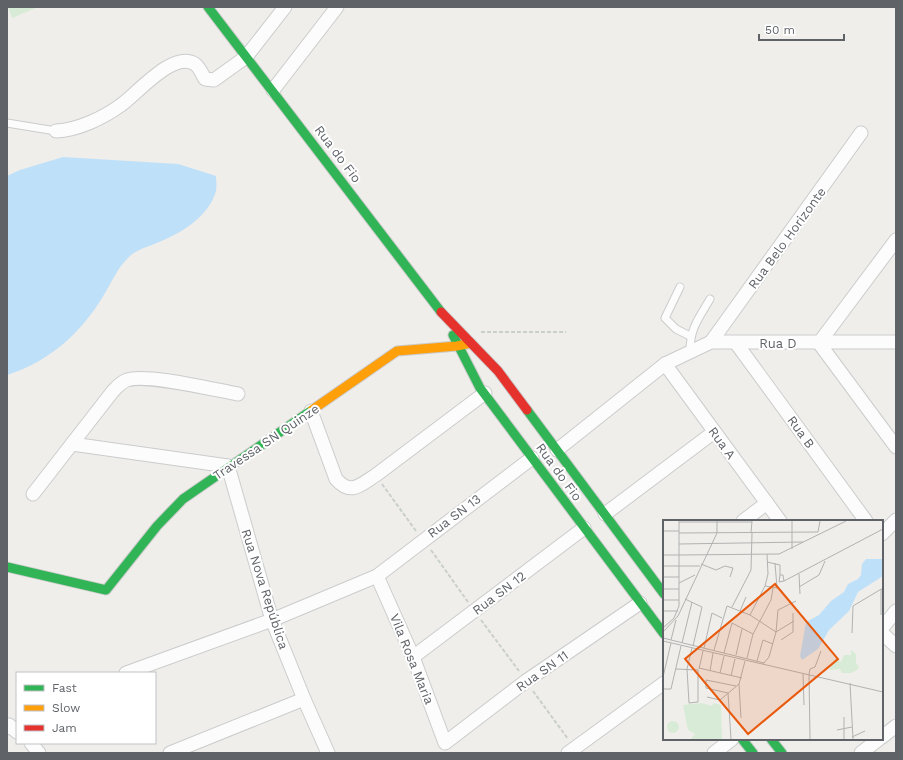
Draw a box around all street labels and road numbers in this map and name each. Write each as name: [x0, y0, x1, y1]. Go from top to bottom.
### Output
street label: Rua do Fio: [312, 122, 364, 186]
street label: Rua Belo Horizonte: [745, 184, 829, 292]
street label: Rua D: [759, 336, 797, 351]
street label: Travessa SN Quinze: [210, 401, 322, 483]
street label: Rua B: [784, 413, 818, 451]
street label: Rua A: [705, 424, 739, 462]
street label: Rua do Fio: [533, 440, 585, 504]
street label: Rua SN 13: [424, 491, 484, 541]
street label: Rua Nova República: [238, 527, 292, 652]
street label: Rua SN 12: [469, 568, 529, 618]
street label: Vila Rosa Maria: [387, 611, 437, 707]
street label: Rua SN 11: [513, 648, 571, 694]

